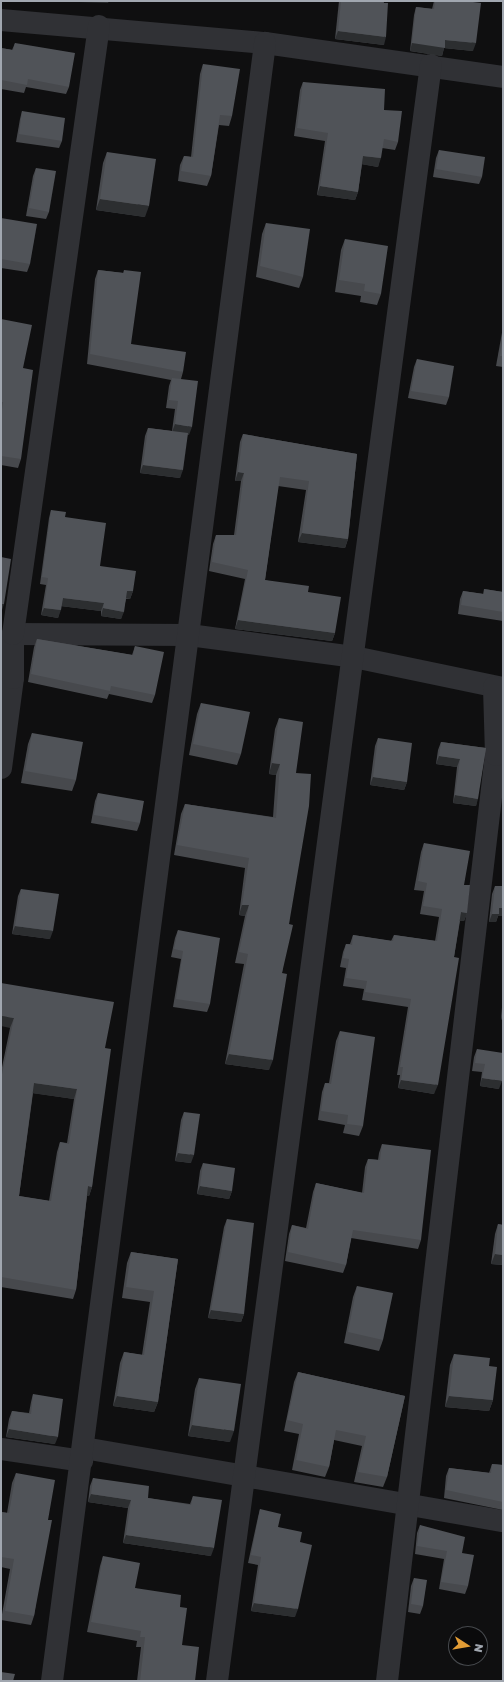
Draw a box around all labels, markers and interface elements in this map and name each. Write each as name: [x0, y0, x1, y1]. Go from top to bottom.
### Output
north arrow: [448, 1626, 488, 1666]
text: N: [472, 1643, 486, 1654]

